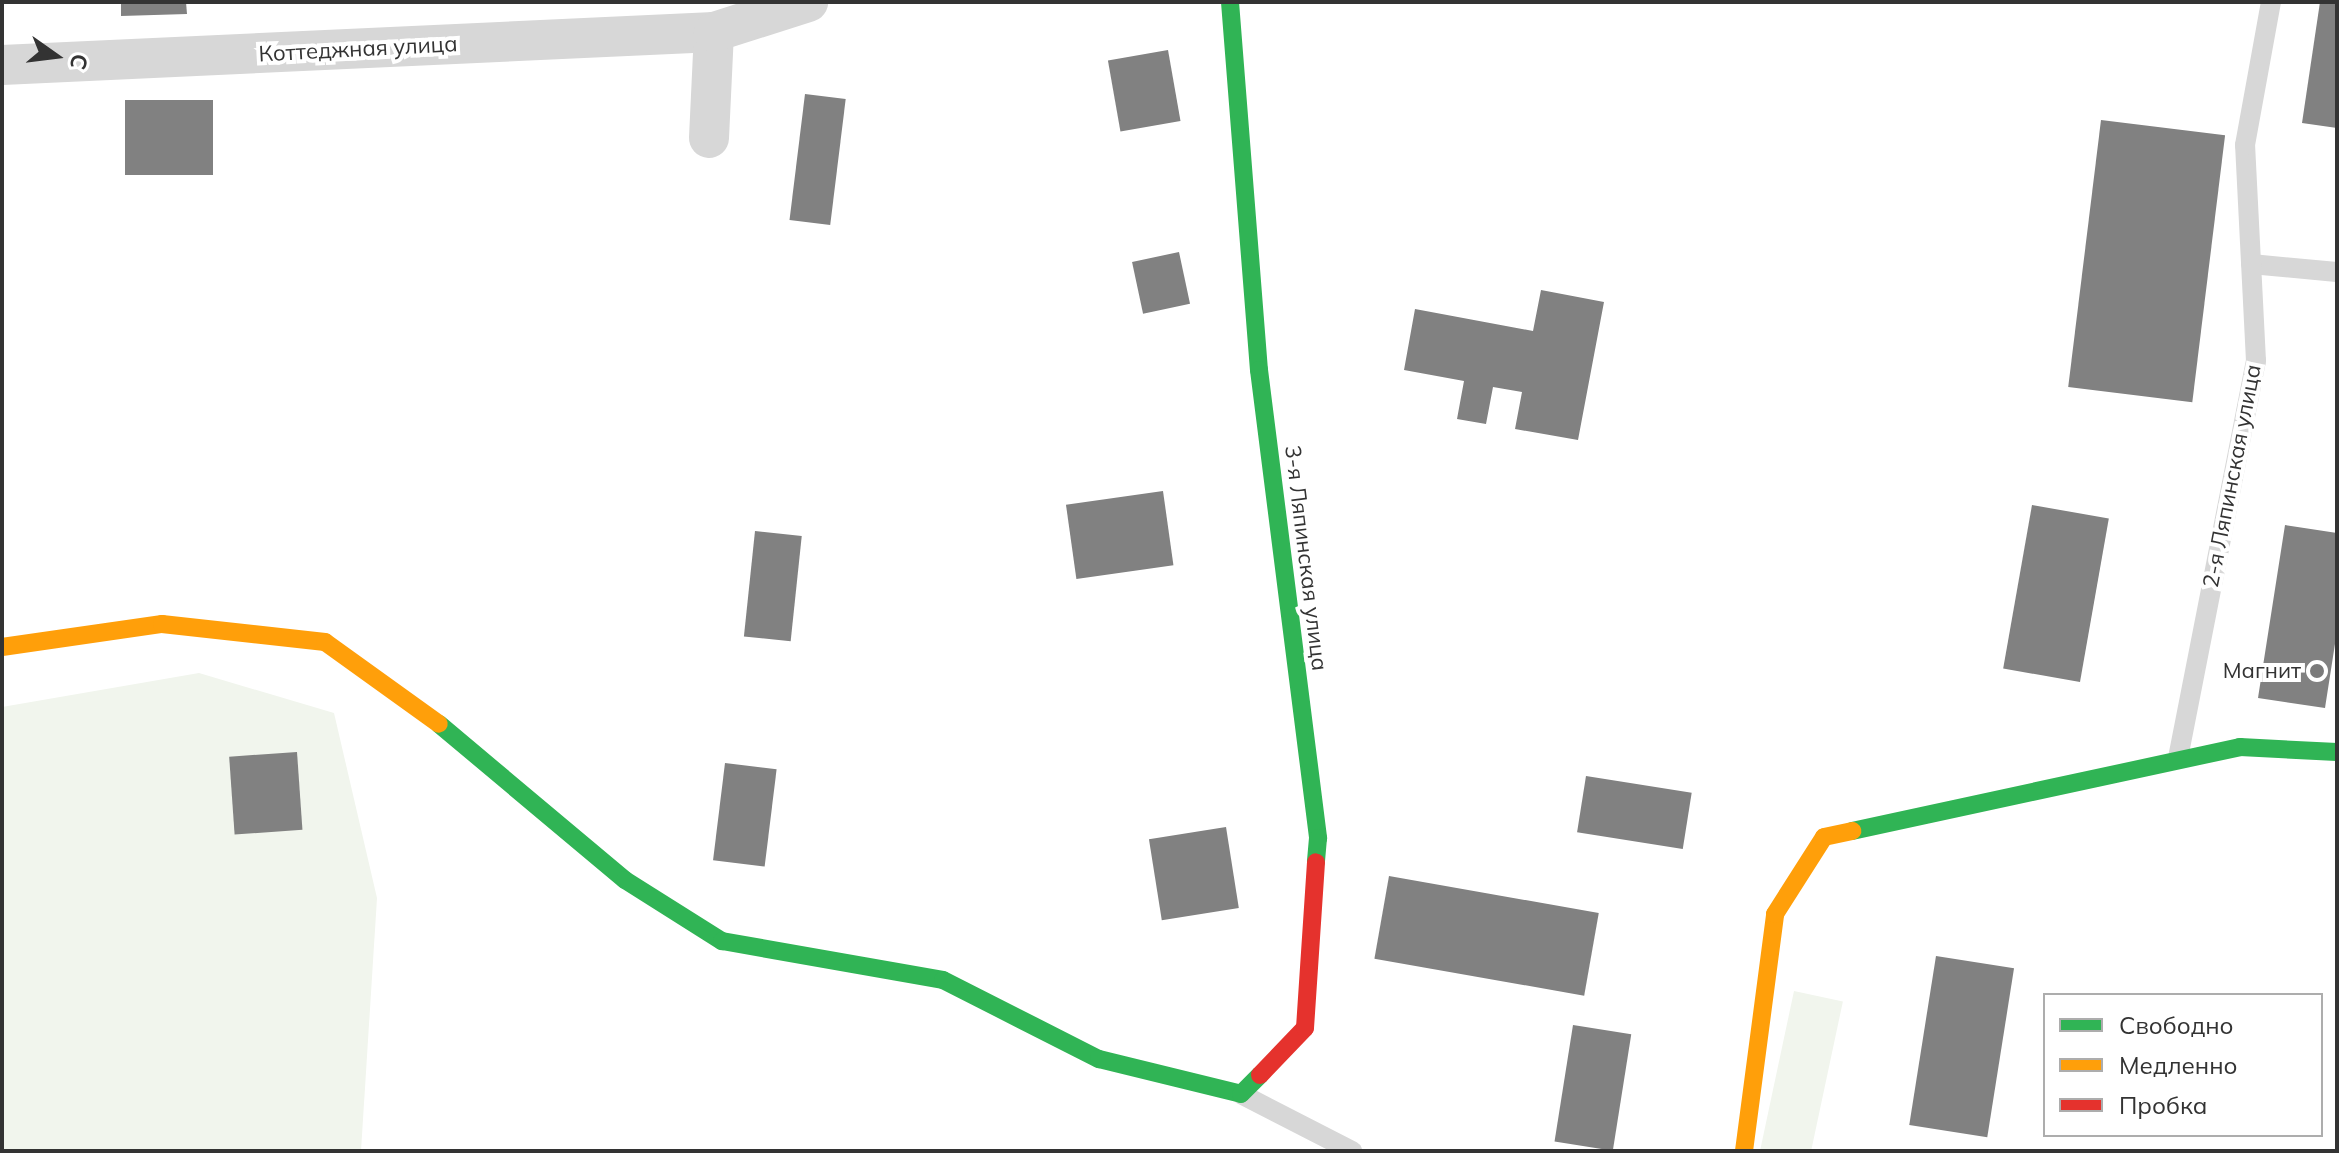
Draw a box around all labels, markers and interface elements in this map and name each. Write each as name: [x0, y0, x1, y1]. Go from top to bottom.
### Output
north arrow: [16, 16, 96, 96]
street label: Коттеджная улица: [258, 31, 458, 67]
text: С: [64, 51, 95, 73]
street label: 2-я Ляпинская улица: [2197, 362, 2267, 590]
street label: 3-я Ляпинская улица: [1279, 444, 1333, 672]
place label: Магнит: [2223, 658, 2301, 684]
marker: Магнит: [2308, 662, 2326, 680]
legend: [2043, 993, 2323, 1137]
text: Свободно: [2119, 1010, 2234, 1040]
text: Медленно: [2119, 1050, 2238, 1080]
text: Пробка: [2119, 1090, 2207, 1120]

